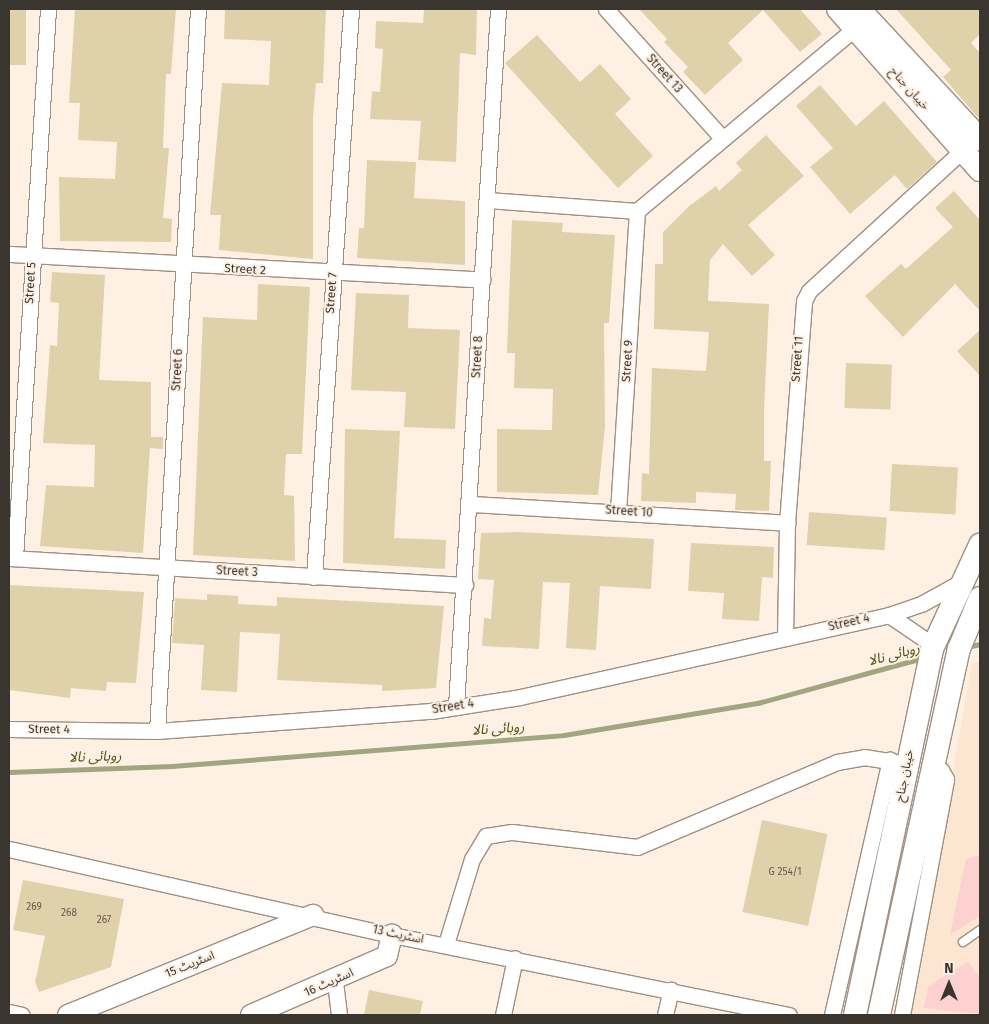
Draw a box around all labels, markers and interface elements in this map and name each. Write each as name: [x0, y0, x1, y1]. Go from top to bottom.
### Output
street label: Street 13: [643, 52, 685, 96]
street label: خیبان جناح: [886, 65, 932, 113]
street label: Street 5: [23, 262, 39, 304]
street label: Street 2: [224, 262, 266, 278]
street label: Street 7: [323, 272, 341, 314]
street label: Street 8: [470, 335, 486, 379]
street label: Street 11: [789, 336, 807, 382]
street label: Street 9: [620, 340, 636, 382]
street label: Street 6: [170, 349, 186, 391]
street label: Street 10: [605, 503, 653, 521]
street label: Street 3: [216, 564, 258, 580]
street label: Street 4: [827, 611, 871, 635]
water label: روہائی نالا: [866, 640, 922, 670]
street label: Street 4: [431, 697, 475, 717]
water label: روہائی نالا: [471, 719, 525, 739]
street label: Street 4: [28, 722, 70, 738]
water label: روہائی نالا: [68, 748, 122, 766]
street label: خیبان جناح: [893, 749, 917, 803]
house number: G 254/1: [769, 867, 801, 879]
house number: 269: [26, 902, 42, 914]
house number: 268: [61, 908, 77, 920]
house number: 267: [97, 915, 111, 927]
street label: اسٹریٹ 13: [371, 923, 425, 947]
street label: اسٹریٹ 15: [163, 949, 217, 981]
north arrow: [924, 959, 974, 1009]
text: N: [944, 960, 954, 977]
street label: اسٹریٹ 16: [302, 966, 356, 1000]

